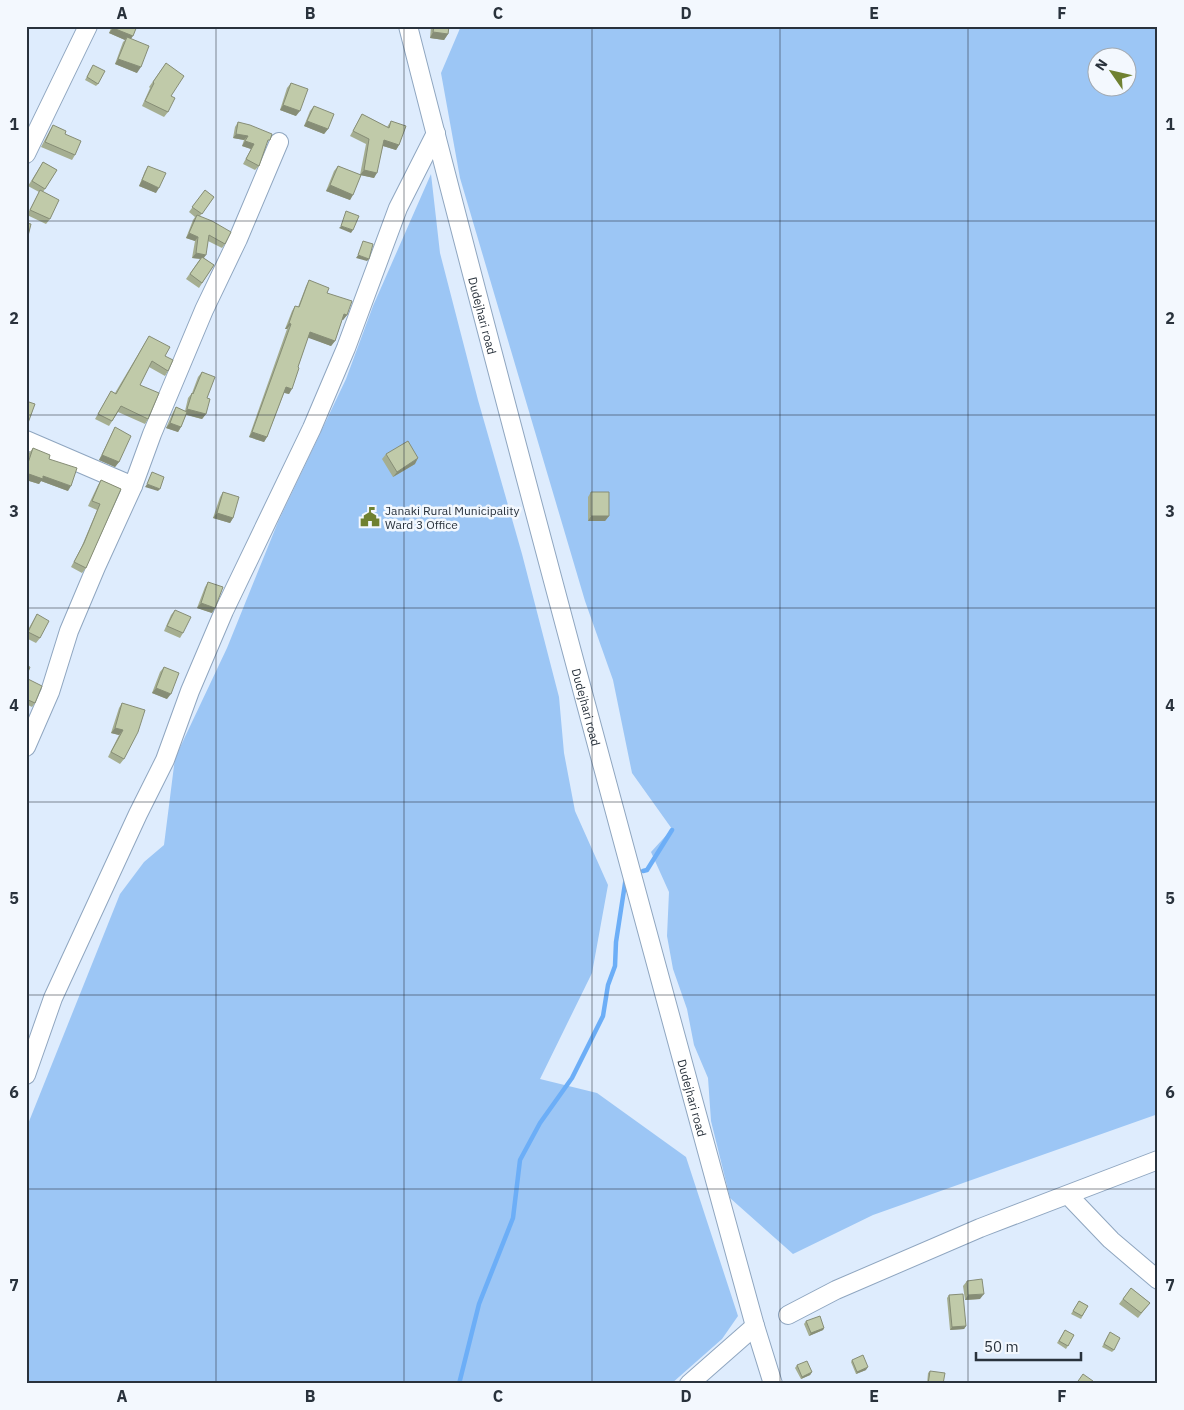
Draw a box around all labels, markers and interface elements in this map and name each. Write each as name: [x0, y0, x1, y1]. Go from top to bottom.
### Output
text: A: [117, 3, 128, 23]
text: B: [305, 3, 316, 23]
text: C: [493, 3, 503, 23]
text: D: [680, 3, 692, 23]
text: E: [869, 3, 879, 23]
text: F: [1057, 3, 1067, 23]
north arrow: [1086, 48, 1136, 98]
text: N: [1091, 55, 1112, 74]
text: 1: [9, 114, 19, 134]
text: 1: [1165, 114, 1175, 134]
street label: Dudejhari road: [466, 275, 500, 356]
text: 2: [9, 308, 19, 328]
text: 2: [1165, 308, 1175, 328]
text: 3: [9, 501, 19, 521]
text: 3: [1165, 501, 1175, 521]
place label: Janaki Rural Municipality Ward 3 Office: [385, 503, 520, 532]
public building icon: Janaki Rural Municipality Ward 3 Office: [359, 506, 381, 528]
street label: Dudejhari road: [569, 667, 604, 747]
text: 4: [9, 695, 19, 715]
text: 4: [1165, 695, 1175, 715]
text: 5: [9, 888, 19, 908]
text: 5: [1165, 888, 1175, 908]
street label: Dudejhari road: [675, 1058, 710, 1138]
text: 6: [9, 1082, 19, 1102]
text: 6: [1165, 1082, 1175, 1102]
text: 7: [9, 1275, 19, 1295]
text: 7: [1165, 1275, 1175, 1295]
scale bar: [976, 1330, 1082, 1362]
text: 50 m: [984, 1337, 1019, 1356]
text: A: [117, 1386, 128, 1406]
text: B: [305, 1386, 316, 1406]
text: C: [493, 1386, 503, 1406]
text: D: [680, 1386, 692, 1406]
text: E: [869, 1386, 879, 1406]
text: F: [1057, 1386, 1067, 1406]

